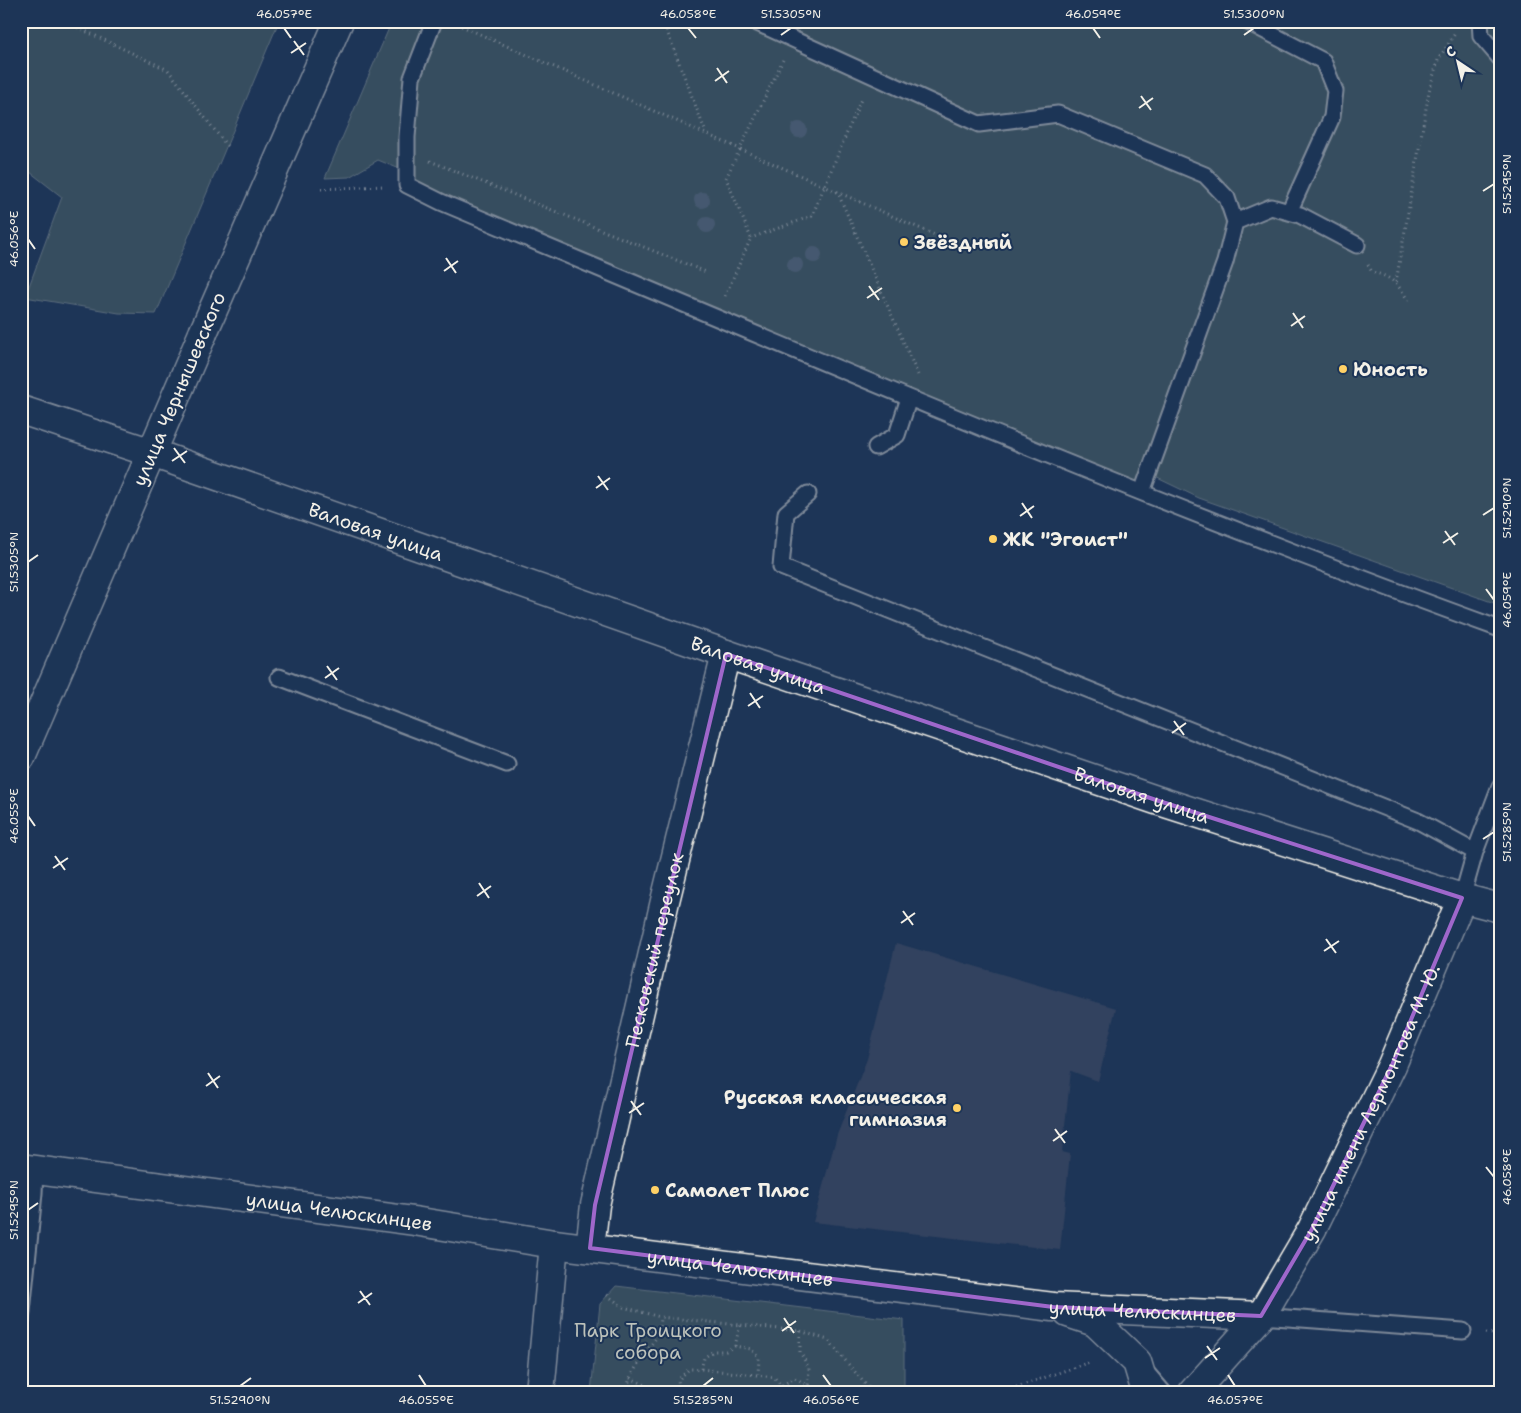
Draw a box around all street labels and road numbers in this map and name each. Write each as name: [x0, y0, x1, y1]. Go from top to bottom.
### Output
street label: улица Чернышевского: [127, 288, 231, 490]
street label: Валовая улица: [305, 496, 447, 567]
street label: Валовая улица: [687, 630, 829, 699]
street label: Валовая улица: [1071, 761, 1213, 829]
street label: Песковский переулок: [619, 850, 689, 1050]
street label: улица имени Лермонтова М. Ю.: [1295, 960, 1445, 1246]
street label: улица Челюскинцев: [245, 1186, 434, 1236]
street label: улица Челюскинцев: [645, 1243, 835, 1292]
street label: улица Челюскинцев: [1048, 1294, 1237, 1327]

